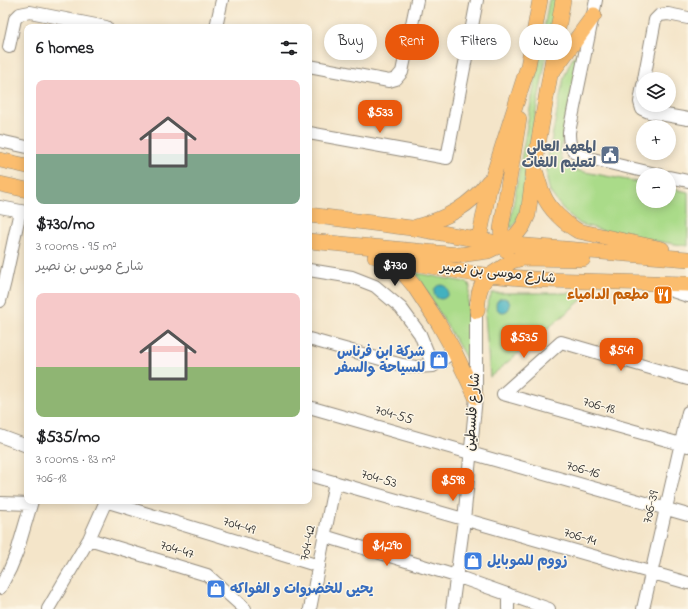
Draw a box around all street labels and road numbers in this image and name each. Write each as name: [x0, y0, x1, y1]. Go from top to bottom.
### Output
street label: شارع موسى بن نصير: [438, 256, 557, 289]
street label: شارع فلسطين: [460, 372, 486, 452]
street label: 706-18: [580, 392, 618, 420]
street label: 704-55: [372, 400, 416, 430]
street label: 706-16: [564, 455, 602, 485]
street label: 704-53: [359, 464, 400, 494]
street label: 706-39: [637, 488, 665, 526]
street label: 704-49: [220, 511, 259, 541]
street label: 706-14: [561, 522, 599, 552]
street label: 704-42: [294, 524, 322, 562]
street label: 704-47: [157, 535, 197, 565]

